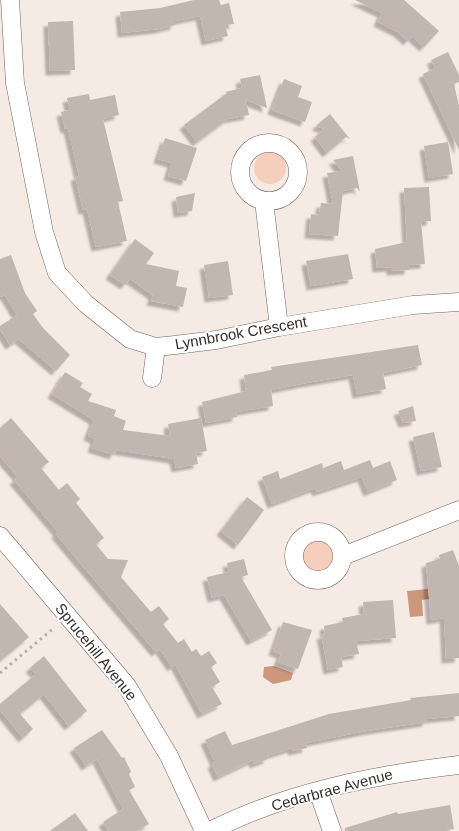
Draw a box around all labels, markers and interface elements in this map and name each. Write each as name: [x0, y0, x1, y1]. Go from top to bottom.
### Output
street label: Lynnbrook Crescent: [174, 312, 309, 352]
street label: Sprucehill Avenue: [52, 600, 141, 704]
street label: Cedarbrae Avenue: [269, 765, 394, 814]

